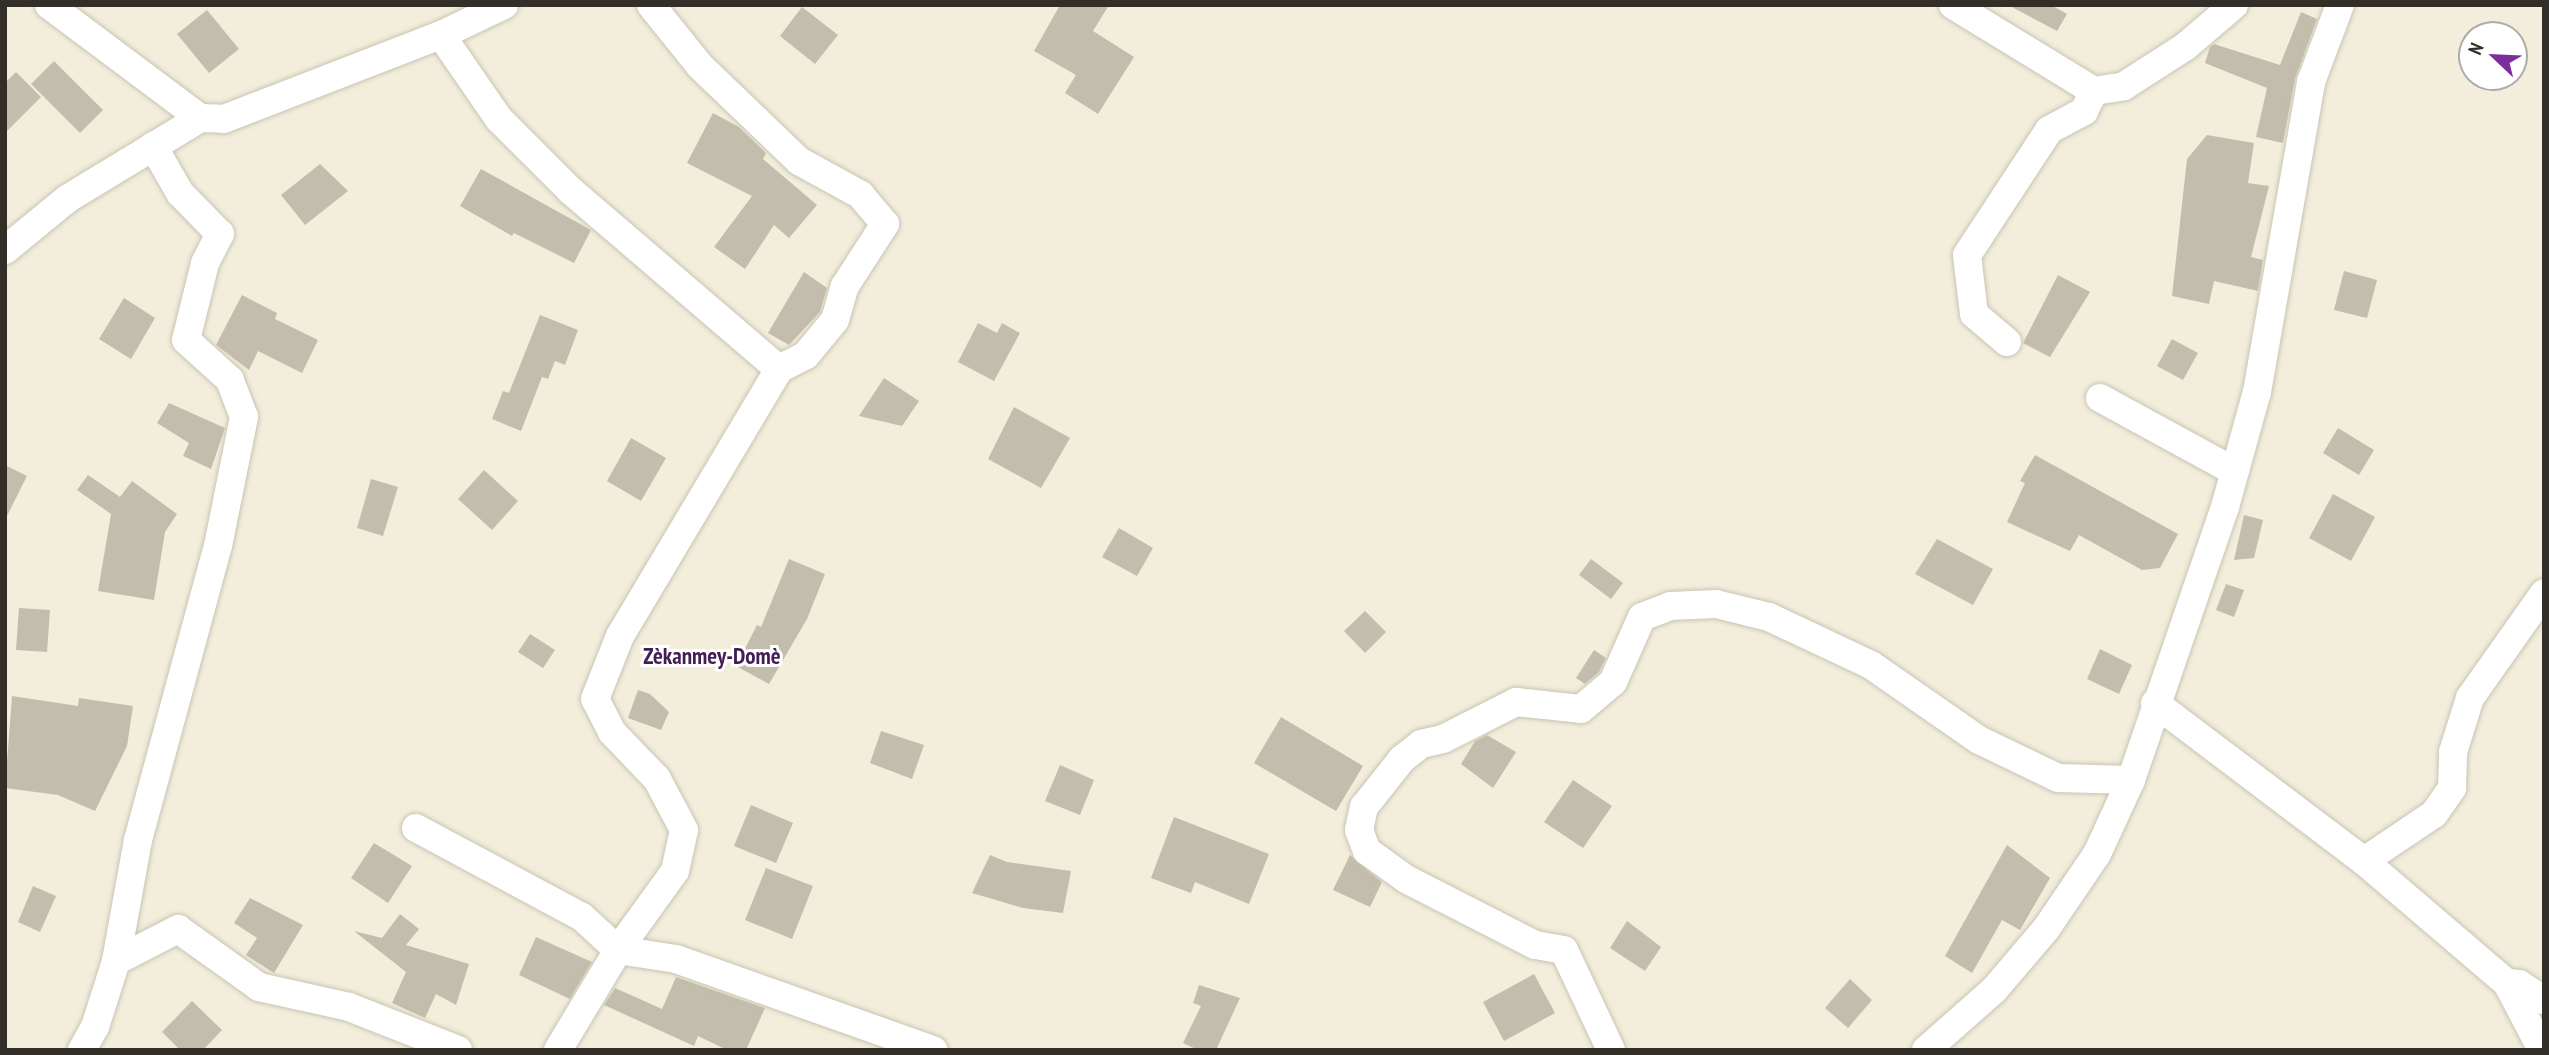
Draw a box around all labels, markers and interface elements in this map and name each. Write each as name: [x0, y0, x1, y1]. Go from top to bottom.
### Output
north arrow: [2458, 21, 2528, 91]
text: N: [2462, 39, 2489, 58]
district label: Zèkanmey-Domè: [643, 642, 781, 670]

